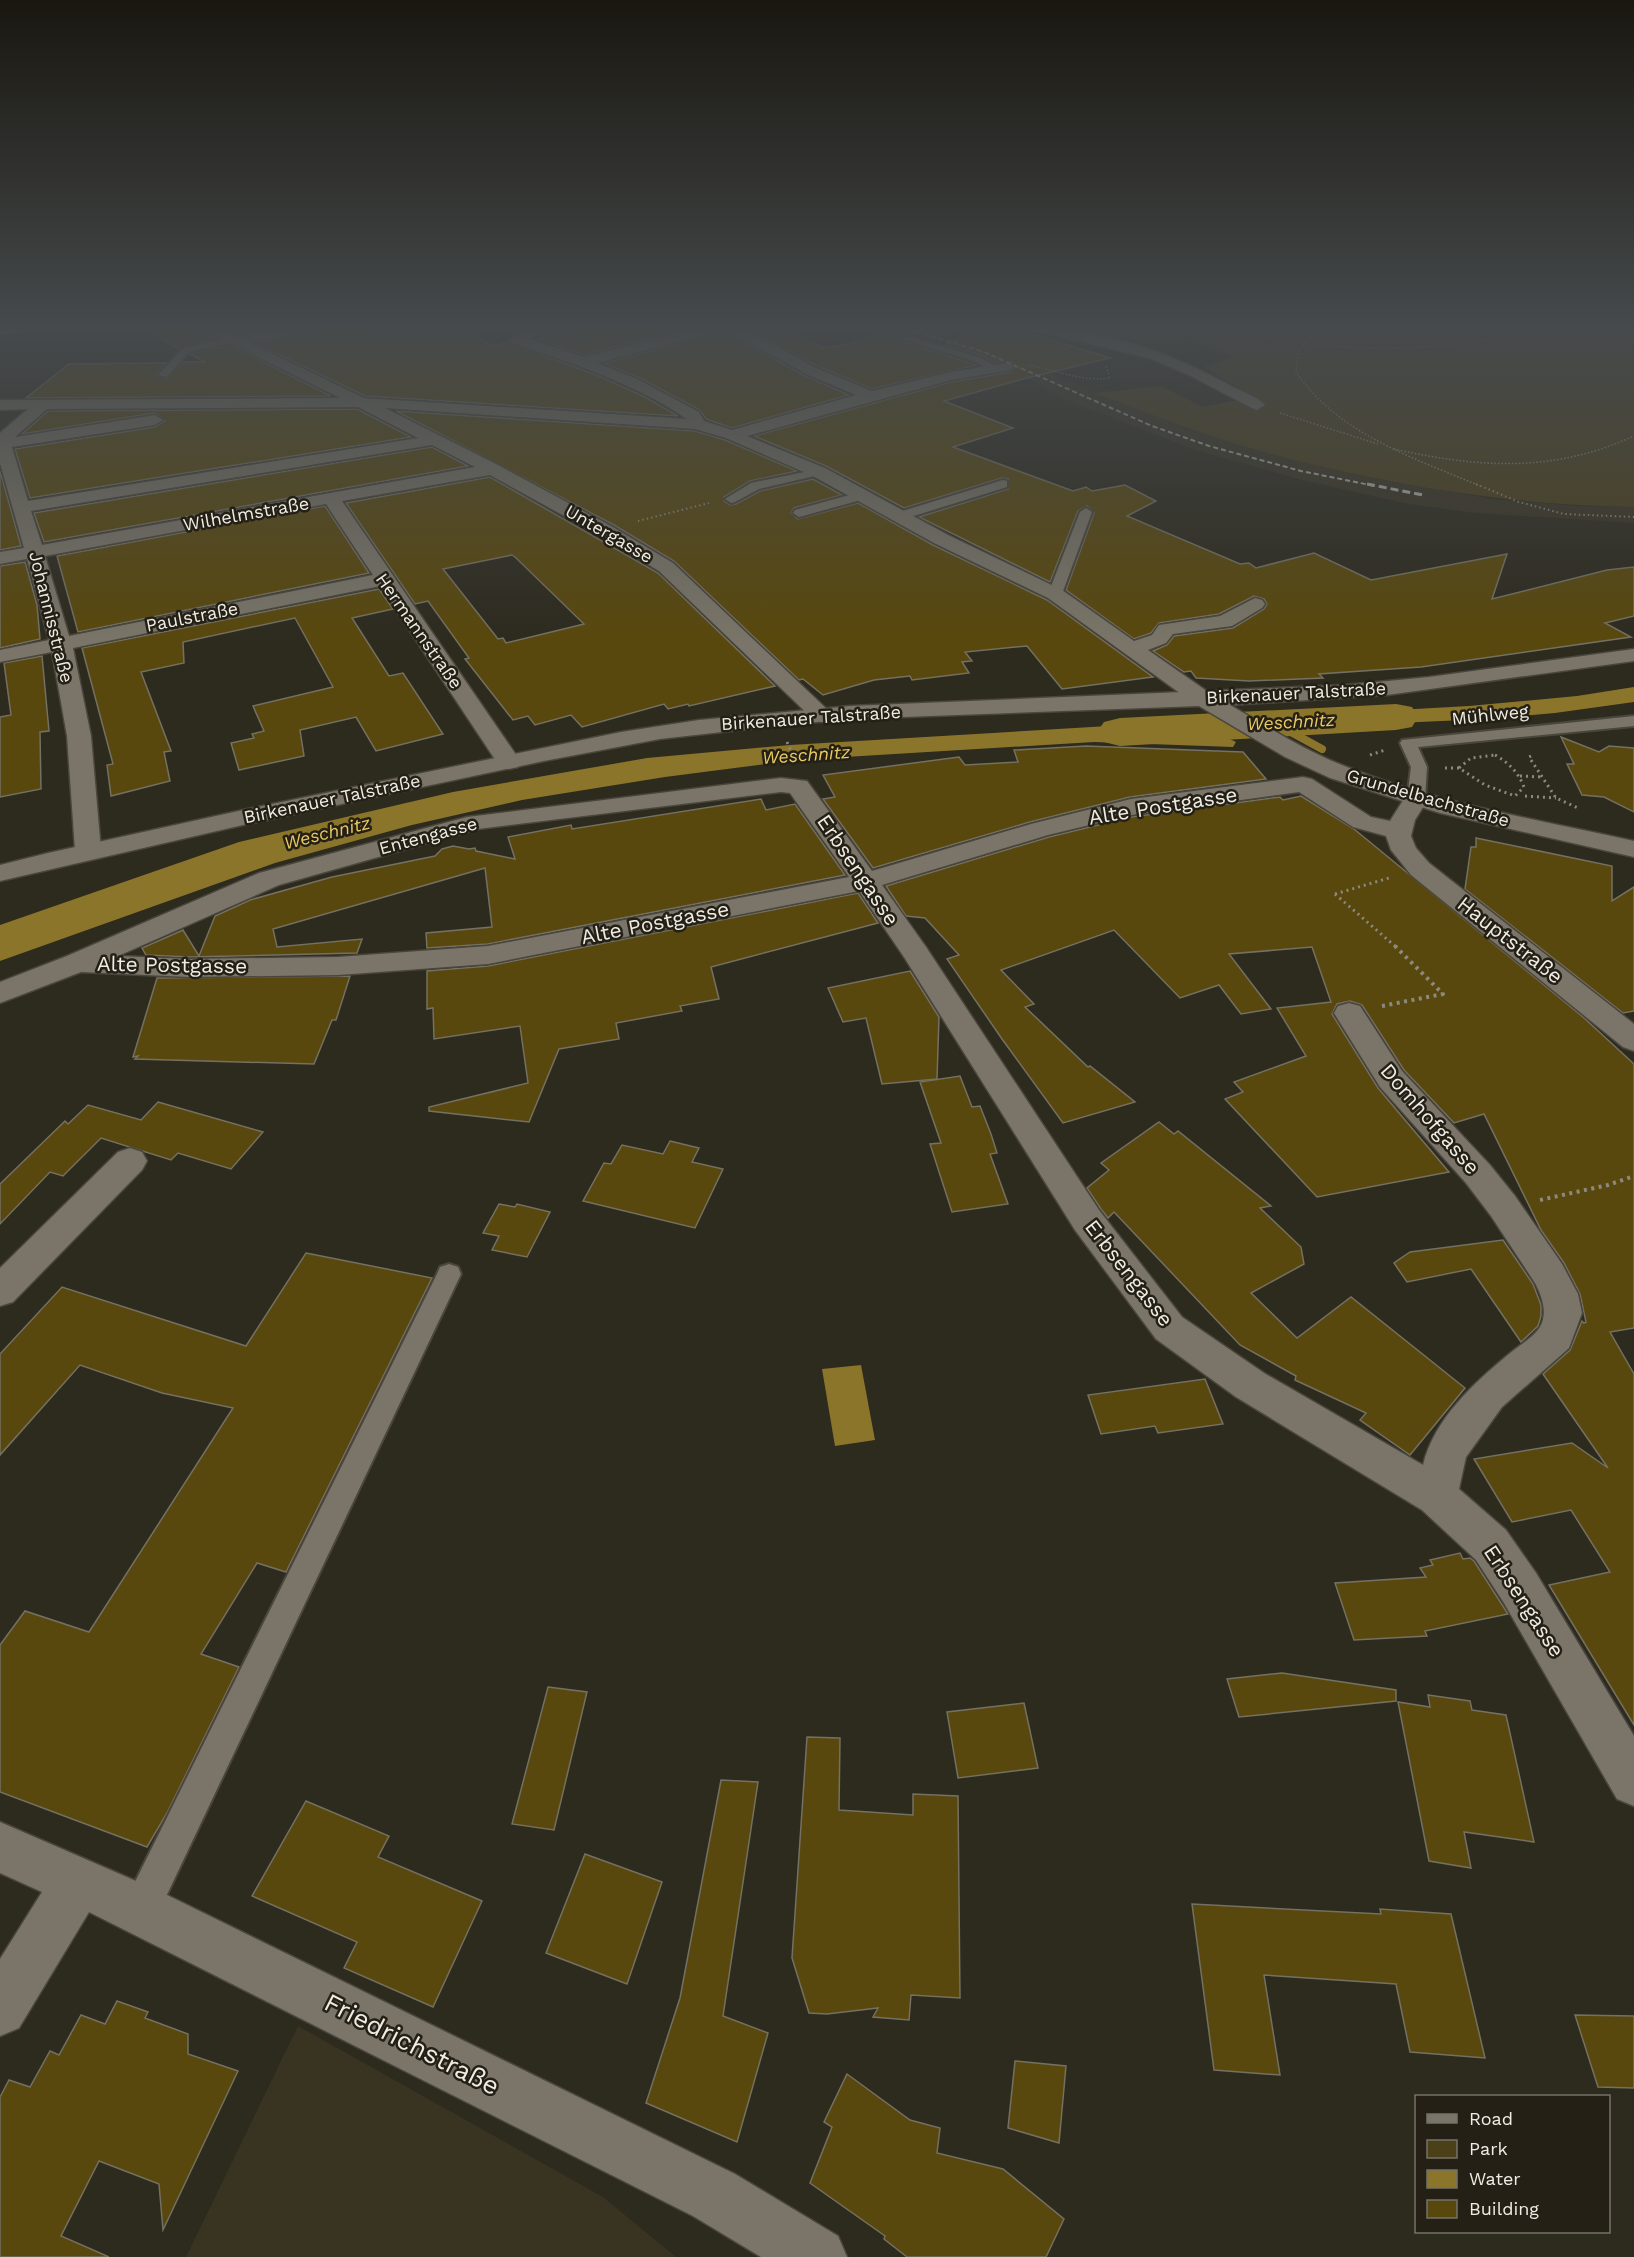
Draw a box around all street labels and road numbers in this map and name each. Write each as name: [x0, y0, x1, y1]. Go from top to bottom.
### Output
street label: Wilhelmstraße: [181, 492, 311, 535]
street label: Untergasse: [562, 500, 657, 567]
street label: Johannisstraße: [25, 549, 78, 685]
street label: Hermannstraße: [372, 569, 467, 693]
street label: Paulstraße: [144, 597, 240, 636]
street label: Birkenauer Talstraße: [1205, 677, 1386, 708]
street label: Mühlweg: [1450, 700, 1530, 729]
street label: Birkenauer Talstraße: [720, 701, 902, 734]
street label: Grundelbachstraße: [1344, 764, 1512, 831]
street label: Birkenauer Talstraße: [242, 770, 422, 828]
street label: Alte Postgasse: [1087, 781, 1239, 830]
street label: Erbsengasse: [812, 809, 905, 930]
street label: Entengasse: [377, 812, 479, 859]
street label: Hauptstraße: [1453, 891, 1568, 989]
street label: Alte Postgasse: [579, 896, 731, 949]
street label: Alte Postgasse: [97, 951, 247, 978]
street label: Domhofgasse: [1376, 1058, 1485, 1179]
street label: Erbsengasse: [1080, 1214, 1179, 1331]
street label: Erbsengasse: [1479, 1540, 1570, 1661]
street label: Friedrichstraße: [319, 1987, 505, 2101]

